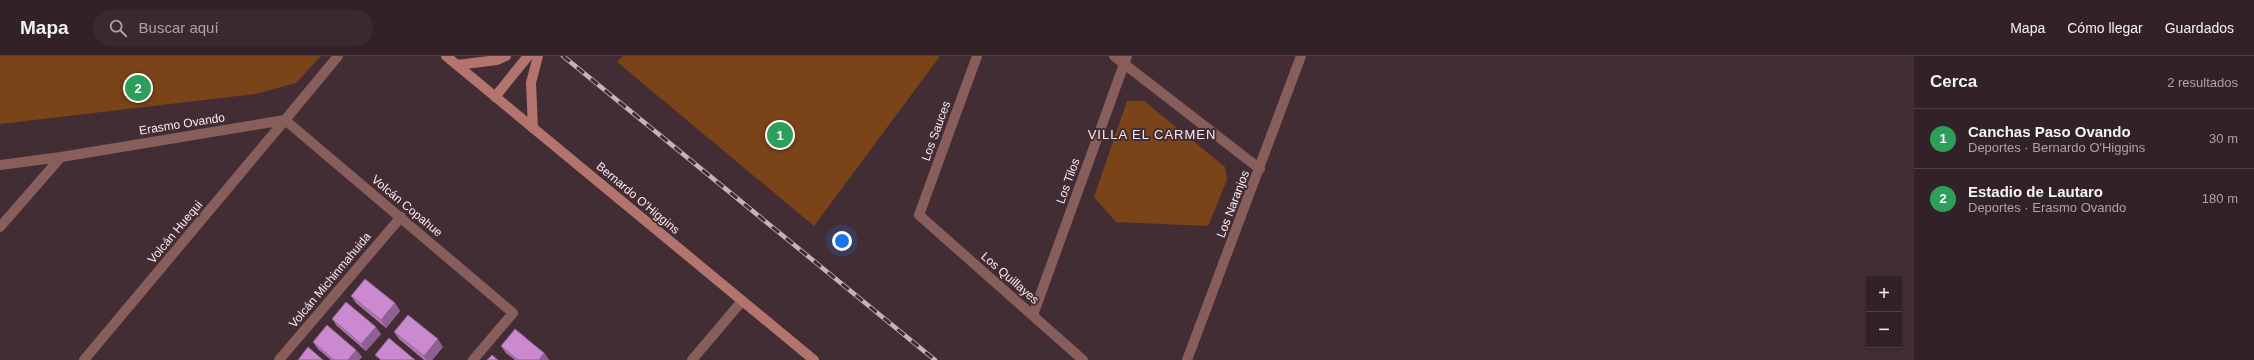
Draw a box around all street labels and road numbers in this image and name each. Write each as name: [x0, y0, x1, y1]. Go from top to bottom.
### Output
street label: Los Sauces: [919, 99, 953, 163]
street label: Erasmo Ovando: [138, 110, 226, 138]
street label: Los Tilos: [1053, 156, 1083, 206]
street label: Bernardo O'Higgins: [594, 159, 682, 237]
street label: Los Naranjos: [1214, 168, 1252, 240]
street label: Volcán Copahue: [369, 172, 445, 240]
street label: Volcán Huequi: [145, 198, 205, 266]
street label: Volcán Michinmahuida: [286, 229, 374, 330]
street label: Los Quillayes: [978, 249, 1042, 307]

